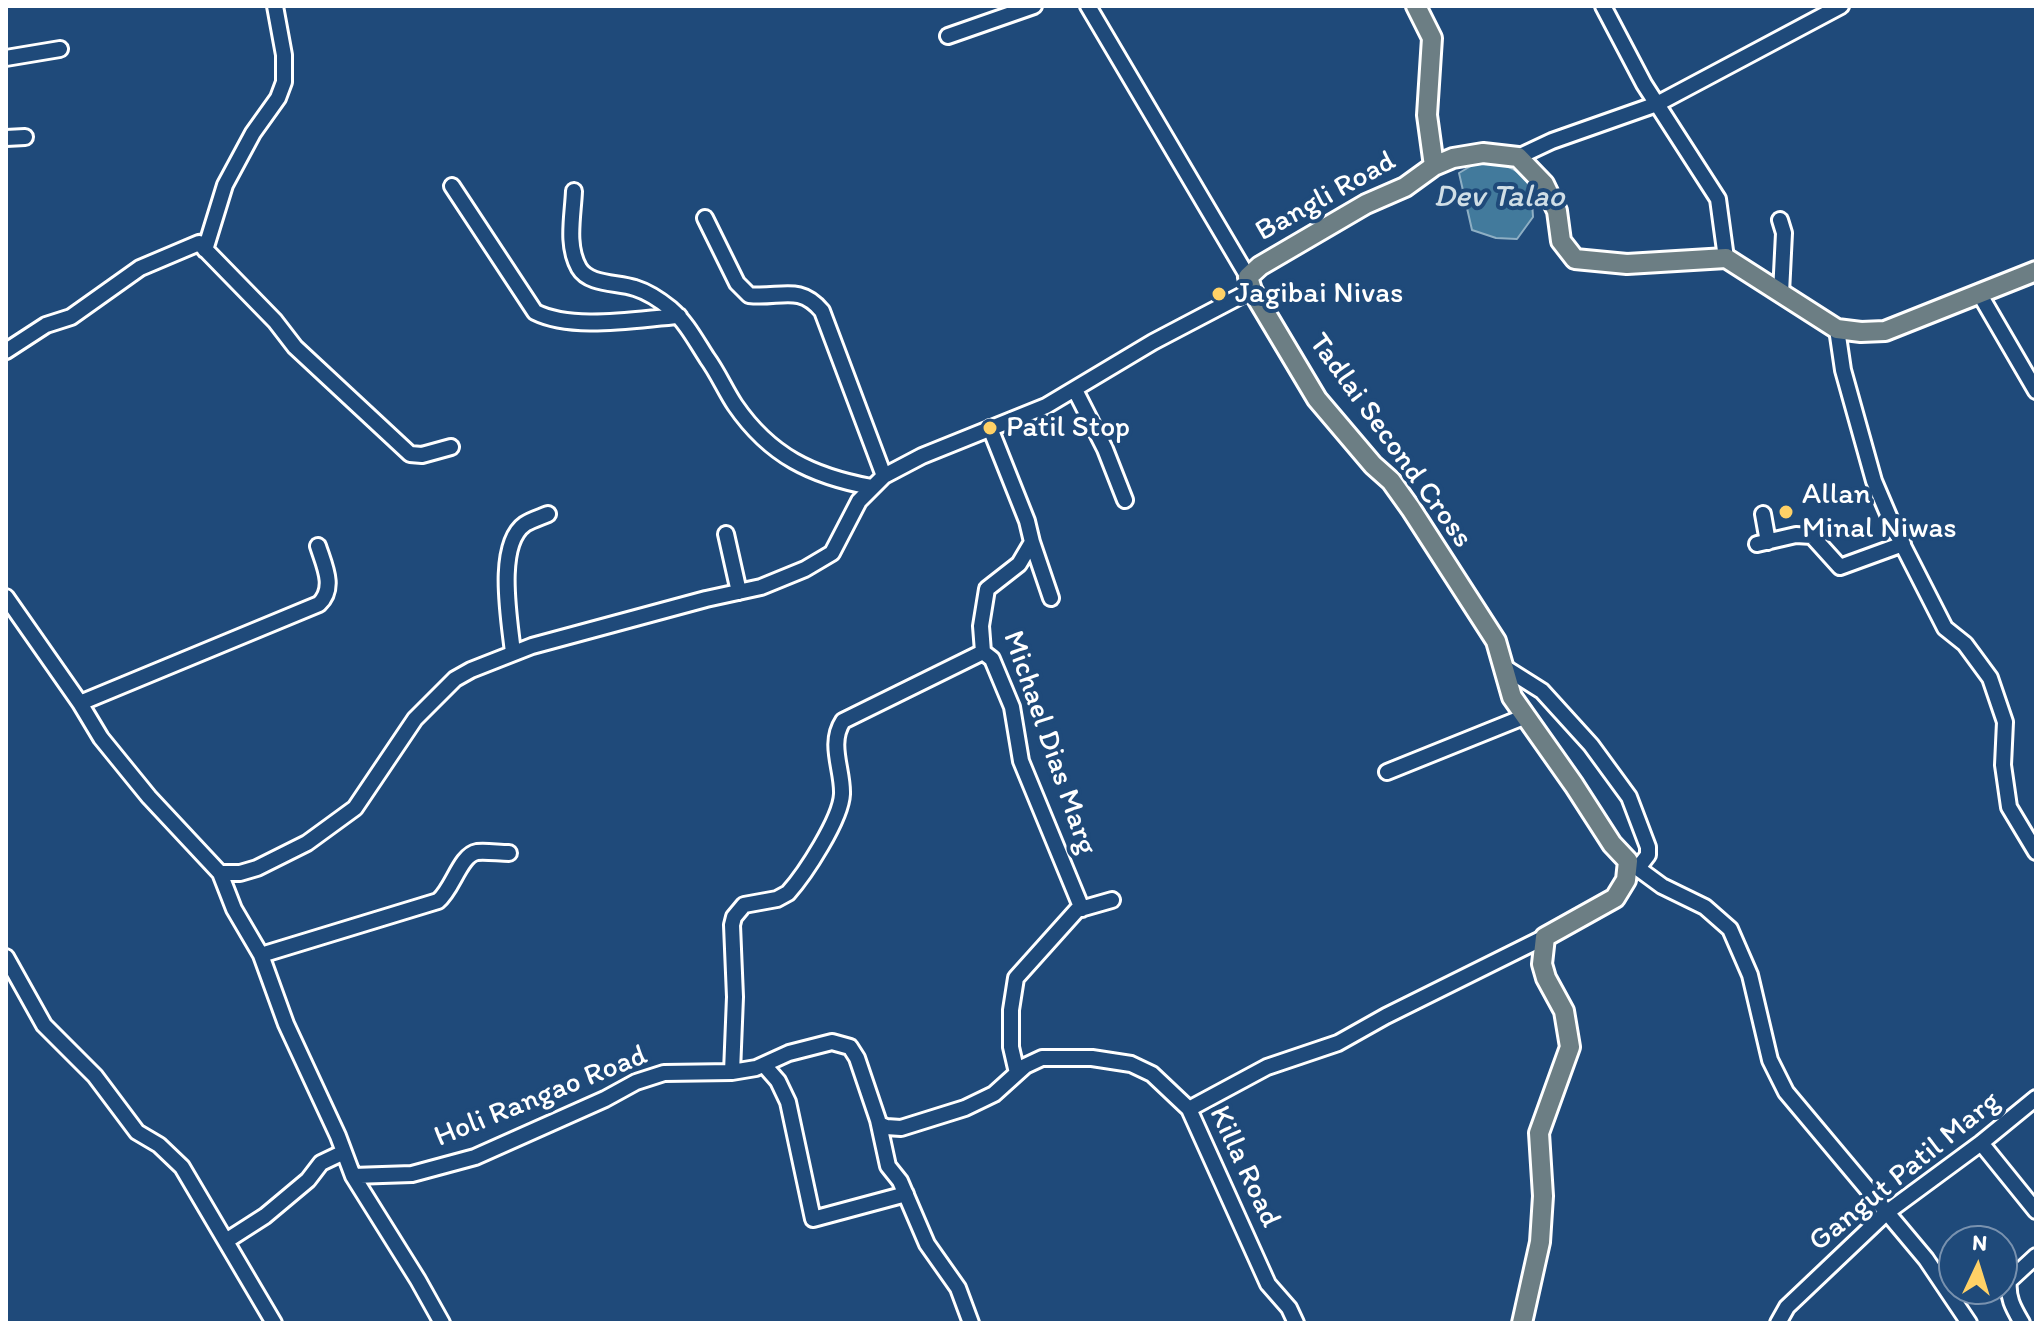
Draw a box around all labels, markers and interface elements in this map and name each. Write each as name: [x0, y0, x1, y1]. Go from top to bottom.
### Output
street label: Bangli Road: [1250, 144, 1402, 250]
water label: Dev Talao: [1434, 179, 1564, 217]
place label: Jagibai Nivas: [1235, 276, 1403, 312]
marker: Jagibai Nivas: [1210, 285, 1228, 303]
street label: Tadlai Second Cross: [1300, 327, 1480, 555]
place label: Patil Stop: [1006, 410, 1130, 446]
marker: Patil Stop: [981, 419, 999, 437]
place label: Allan Minal Niwas: [1802, 477, 1957, 548]
marker: Allan Minal Niwas: [1777, 503, 1795, 521]
street label: Michael Dias Marg: [994, 627, 1104, 859]
street label: Holi Rangao Road: [429, 1038, 653, 1156]
street label: Gangut Patil Marg: [1802, 1084, 2008, 1260]
street label: Killa Road: [1200, 1101, 1288, 1233]
north arrow: [1938, 1225, 2018, 1305]
text: N: [1971, 1229, 1988, 1257]

